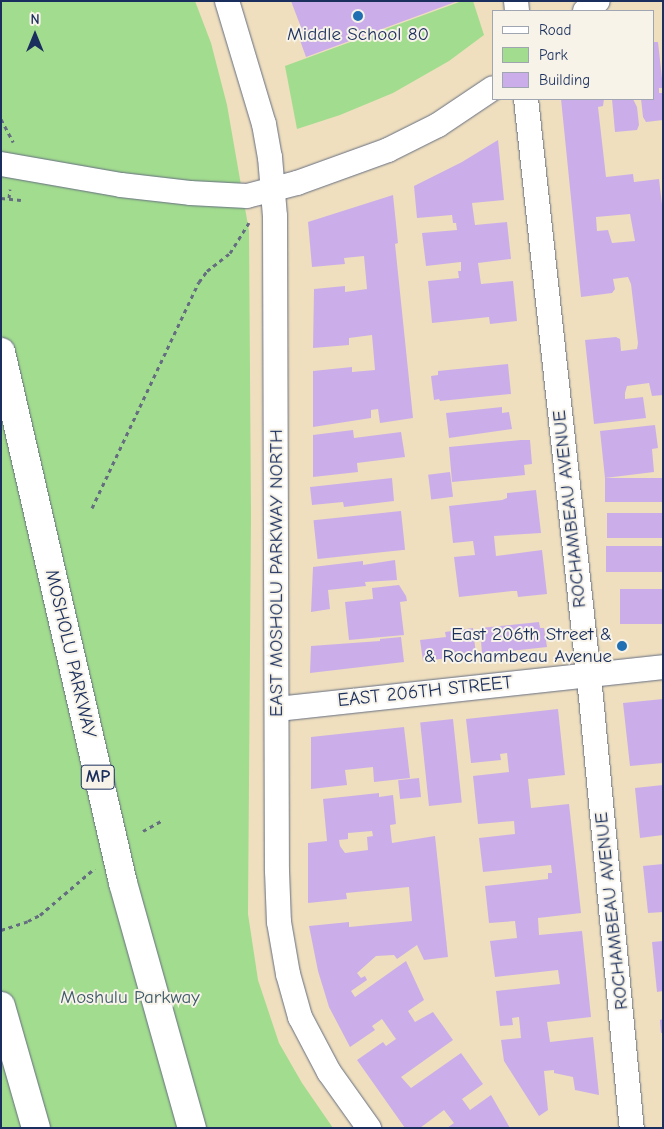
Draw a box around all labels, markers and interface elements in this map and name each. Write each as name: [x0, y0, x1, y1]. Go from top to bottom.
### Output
north arrow: [10, 10, 60, 60]
marker: Middle School 80: [352, 10, 364, 22]
legend: [492, 10, 654, 100]
text: N: [30, 11, 40, 28]
text: Road: [539, 21, 571, 39]
place label: Middle School 80: [287, 24, 429, 46]
text: Park: [539, 46, 568, 64]
text: Building: [539, 71, 590, 89]
street label: ROCHAMBEAU AVENUE: [548, 409, 592, 609]
street label: EAST MOSHOLU PARKWAY NORTH: [266, 429, 288, 717]
street label: MOSHOLU PARKWAY: [39, 567, 101, 741]
place label: East 206th Street & & Rochambeau Avenue: [424, 624, 612, 668]
marker: East 206th Street & & Rochambeau Avenue: [616, 640, 628, 652]
street label: EAST 206TH STREET: [336, 671, 514, 713]
road number: MP: [80, 762, 116, 792]
street label: ROCHAMBEAU AVENUE: [590, 811, 634, 1011]
park label: Moshulu Parkway: [60, 987, 200, 1009]

